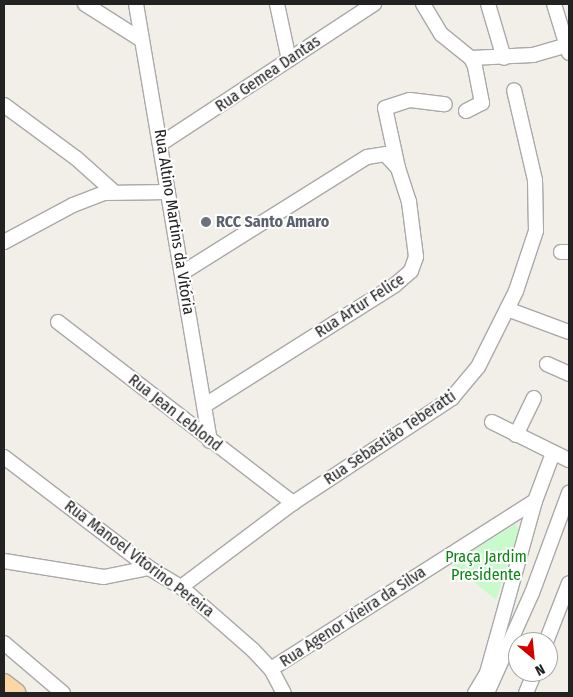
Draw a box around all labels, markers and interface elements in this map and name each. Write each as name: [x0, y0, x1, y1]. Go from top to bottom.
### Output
street label: Rua Gemea Dantas: [212, 32, 324, 116]
street label: Rua Altino Martins da Vitória: [150, 128, 198, 316]
place label: RCC Santo Amaro: [216, 212, 329, 232]
marker: RCC Santo Amaro: [200, 216, 212, 228]
street label: Rua Artur Felice: [312, 270, 408, 342]
street label: Rua Jean Leblond: [124, 370, 226, 456]
street label: Rua Sebastião Teberatti: [320, 387, 460, 489]
street label: Rua Manoel Vitorino Pereira: [60, 496, 218, 622]
park label: Praça Jardim Presidente: [445, 547, 527, 585]
street label: Rua Agenor Vieira da Silva: [276, 563, 430, 671]
north arrow: [508, 632, 558, 682]
text: N: [532, 660, 548, 679]

